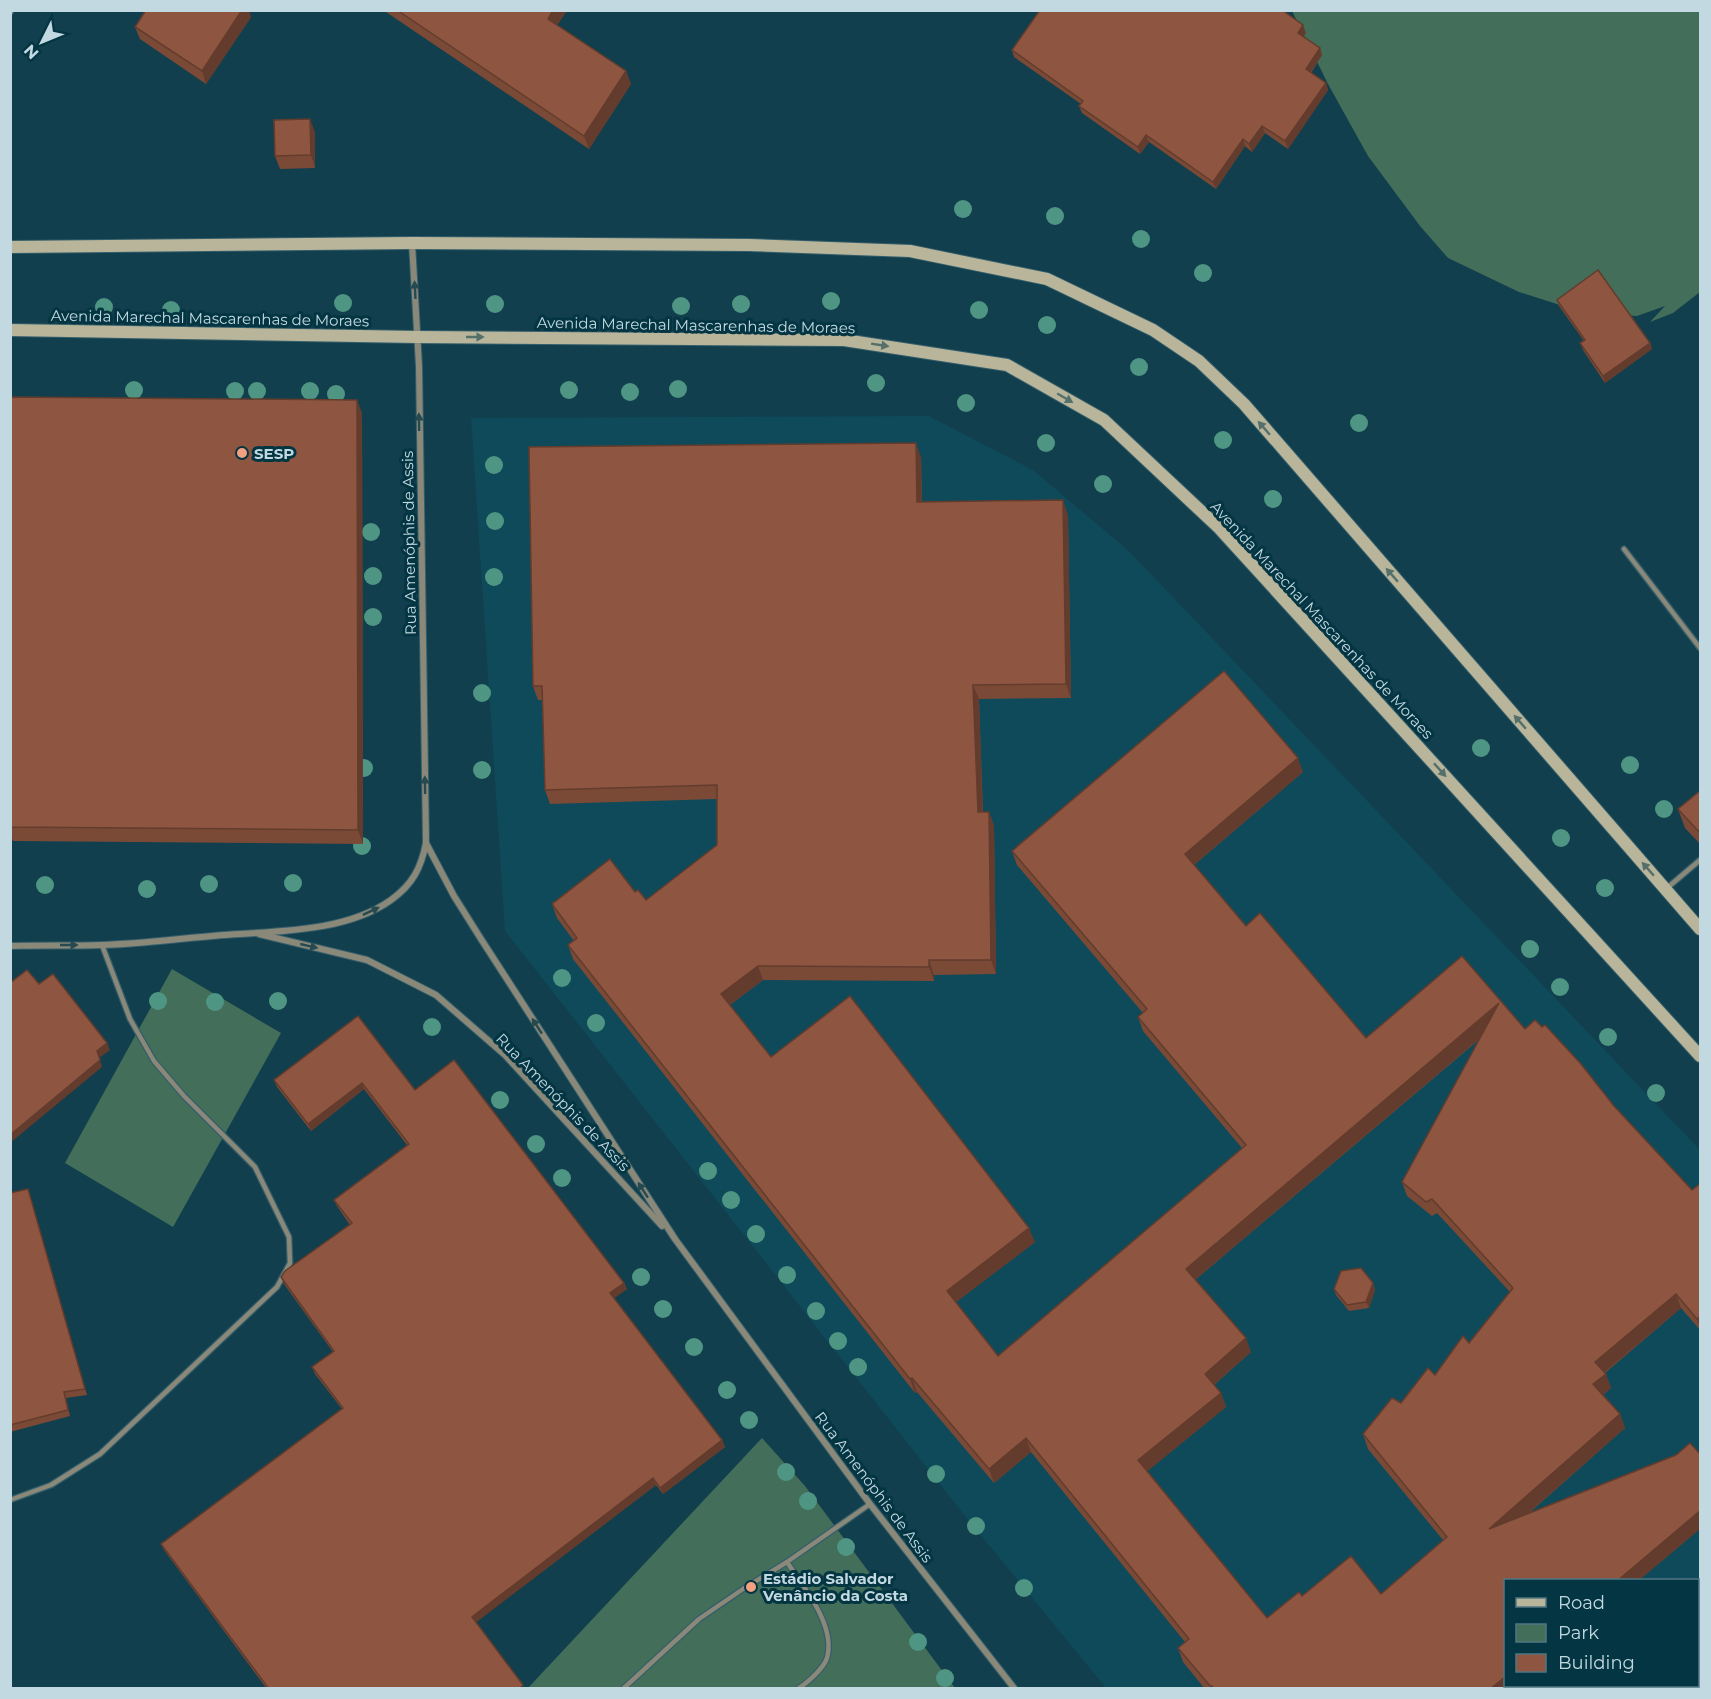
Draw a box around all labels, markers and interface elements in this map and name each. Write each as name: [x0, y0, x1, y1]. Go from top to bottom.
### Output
north arrow: [12, 12, 72, 72]
text: N: [20, 41, 43, 63]
one-way arrow: [410, 280, 419, 299]
street label: Avenida Marechal Mascarenhas de Moraes: [51, 306, 369, 330]
street label: Avenida Marechal Mascarenhas de Moraes: [537, 313, 855, 337]
one-way arrow: [466, 332, 485, 342]
one-way arrow: [871, 341, 890, 350]
one-way arrow: [1057, 393, 1074, 403]
one-way arrow: [415, 412, 424, 431]
one-way arrow: [1258, 421, 1271, 436]
place label: SESP: [254, 444, 294, 463]
marker: SESP: [235, 446, 249, 460]
street label: Rua Amenóphis de Assis: [398, 451, 420, 635]
street label: Avenida Marechal Mascarenhas de Moraes: [1206, 497, 1438, 743]
one-way arrow: [1386, 568, 1399, 583]
one-way arrow: [1514, 715, 1527, 730]
one-way arrow: [1433, 763, 1447, 778]
one-way arrow: [420, 775, 430, 794]
one-way arrow: [1641, 861, 1654, 877]
one-way arrow: [363, 906, 380, 915]
one-way arrow: [59, 940, 78, 950]
one-way arrow: [300, 942, 319, 952]
one-way arrow: [532, 1018, 543, 1035]
street label: Rua Amenóphis de Assis: [492, 1029, 634, 1175]
one-way arrow: [638, 1182, 649, 1198]
street label: Rua Amenóphis de Assis: [811, 1408, 937, 1566]
place label: Estádio Salvador Venâncio da Costa: [762, 1569, 908, 1605]
legend: [1504, 1579, 1699, 1687]
marker: Estádio Salvador Venâncio da Costa: [744, 1580, 758, 1594]
text: Road: [1558, 1592, 1605, 1614]
text: Park: [1558, 1622, 1599, 1644]
text: Building: [1558, 1652, 1635, 1674]

